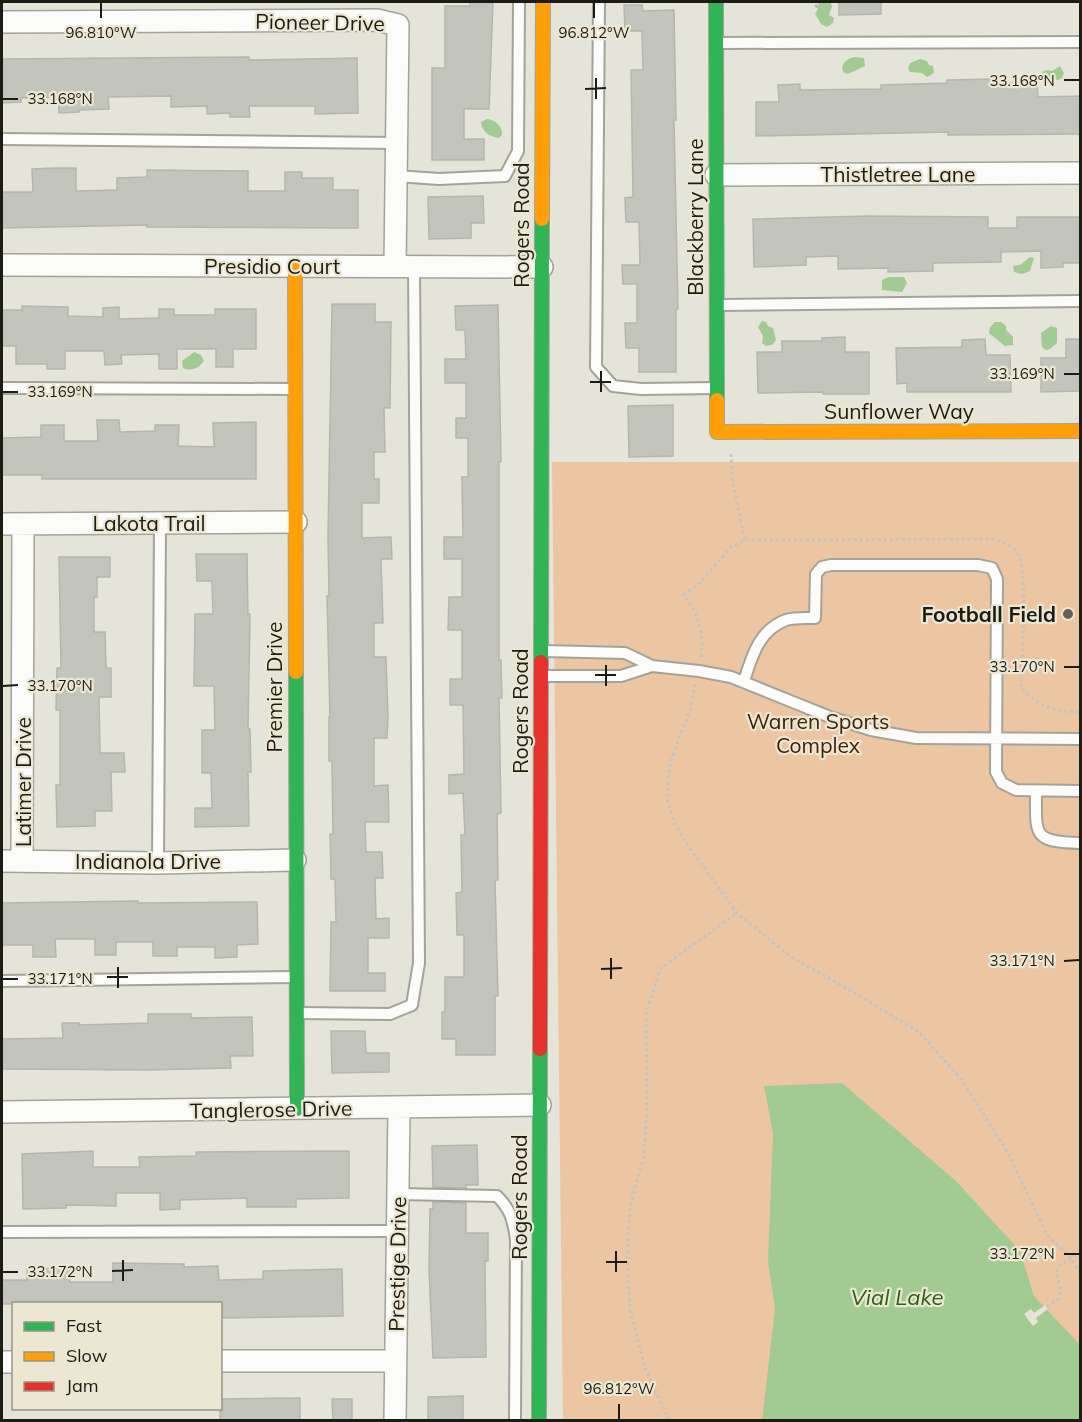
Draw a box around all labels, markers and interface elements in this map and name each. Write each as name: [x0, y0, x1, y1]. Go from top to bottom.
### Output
street label: Pioneer Drive: [255, 8, 385, 36]
text: 96.810°W: [66, 23, 137, 42]
text: 96.812°W: [559, 23, 630, 42]
text: 33.168°N: [989, 71, 1055, 90]
text: 33.168°N: [27, 89, 93, 108]
street label: Blackberry Lane: [682, 138, 708, 296]
street label: Thistletree Lane: [820, 161, 976, 187]
street label: Rogers Road: [508, 162, 534, 288]
street label: Presidio Court: [204, 253, 340, 279]
text: 33.169°N: [989, 364, 1055, 383]
text: 33.169°N: [27, 382, 93, 401]
street label: Sunflower Way: [824, 398, 974, 424]
street label: Lakota Trail: [92, 510, 206, 536]
place label: Football Field: [921, 601, 1056, 627]
marker: Football Field: [1061, 607, 1075, 621]
street label: Premier Drive: [261, 621, 287, 753]
street label: Rogers Road: [507, 648, 533, 774]
text: 33.170°N: [989, 657, 1055, 676]
text: 33.170°N: [27, 676, 93, 695]
park label: Warren Sports Complex: [747, 708, 889, 758]
street label: Latimer Drive: [10, 717, 36, 847]
street label: Indianola Drive: [75, 848, 221, 874]
text: 33.171°N: [989, 951, 1055, 970]
text: 33.171°N: [27, 969, 93, 988]
street label: Tanglerose Drive: [189, 1095, 353, 1123]
street label: Rogers Road: [506, 1134, 532, 1260]
street label: Prestige Drive: [383, 1196, 411, 1332]
text: 33.172°N: [989, 1244, 1055, 1263]
text: 33.172°N: [27, 1262, 93, 1281]
water label: Vial Lake: [851, 1283, 944, 1311]
legend: [12, 1302, 222, 1410]
text: Fast: [66, 1314, 102, 1337]
text: Slow: [66, 1344, 108, 1367]
text: Jam: [66, 1374, 99, 1397]
text: 96.812°W: [584, 1379, 655, 1398]

